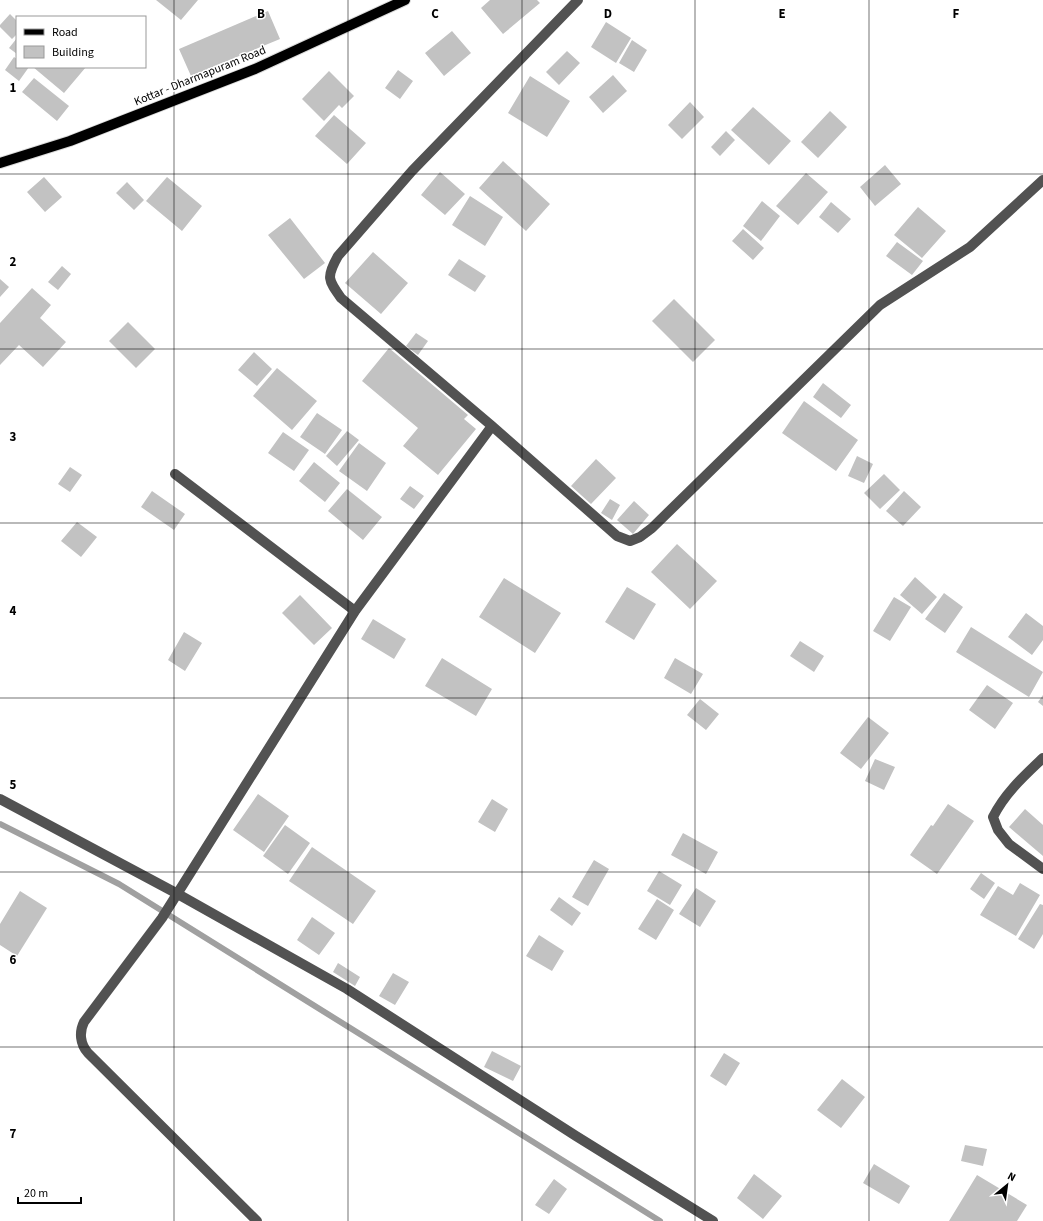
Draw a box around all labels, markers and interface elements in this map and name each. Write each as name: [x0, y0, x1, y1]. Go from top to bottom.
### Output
text: B: [257, 5, 265, 23]
text: C: [431, 5, 439, 23]
text: D: [604, 5, 612, 23]
text: E: [778, 5, 786, 23]
text: F: [953, 5, 960, 23]
legend: [16, 16, 146, 68]
text: Road: [52, 24, 78, 41]
street label: Kottar - Dharmapuram Road: [132, 42, 268, 110]
text: Building: [52, 44, 94, 61]
text: 1: [10, 79, 17, 97]
text: 2: [10, 253, 17, 271]
text: 3: [10, 428, 17, 446]
text: 4: [10, 602, 17, 620]
text: 5: [10, 776, 17, 794]
text: 6: [10, 951, 17, 969]
text: 7: [10, 1125, 17, 1143]
north arrow: [987, 1165, 1027, 1205]
text: N: [1005, 1168, 1018, 1185]
scale bar: [18, 1179, 81, 1205]
text: 20 m: [24, 1185, 48, 1202]

